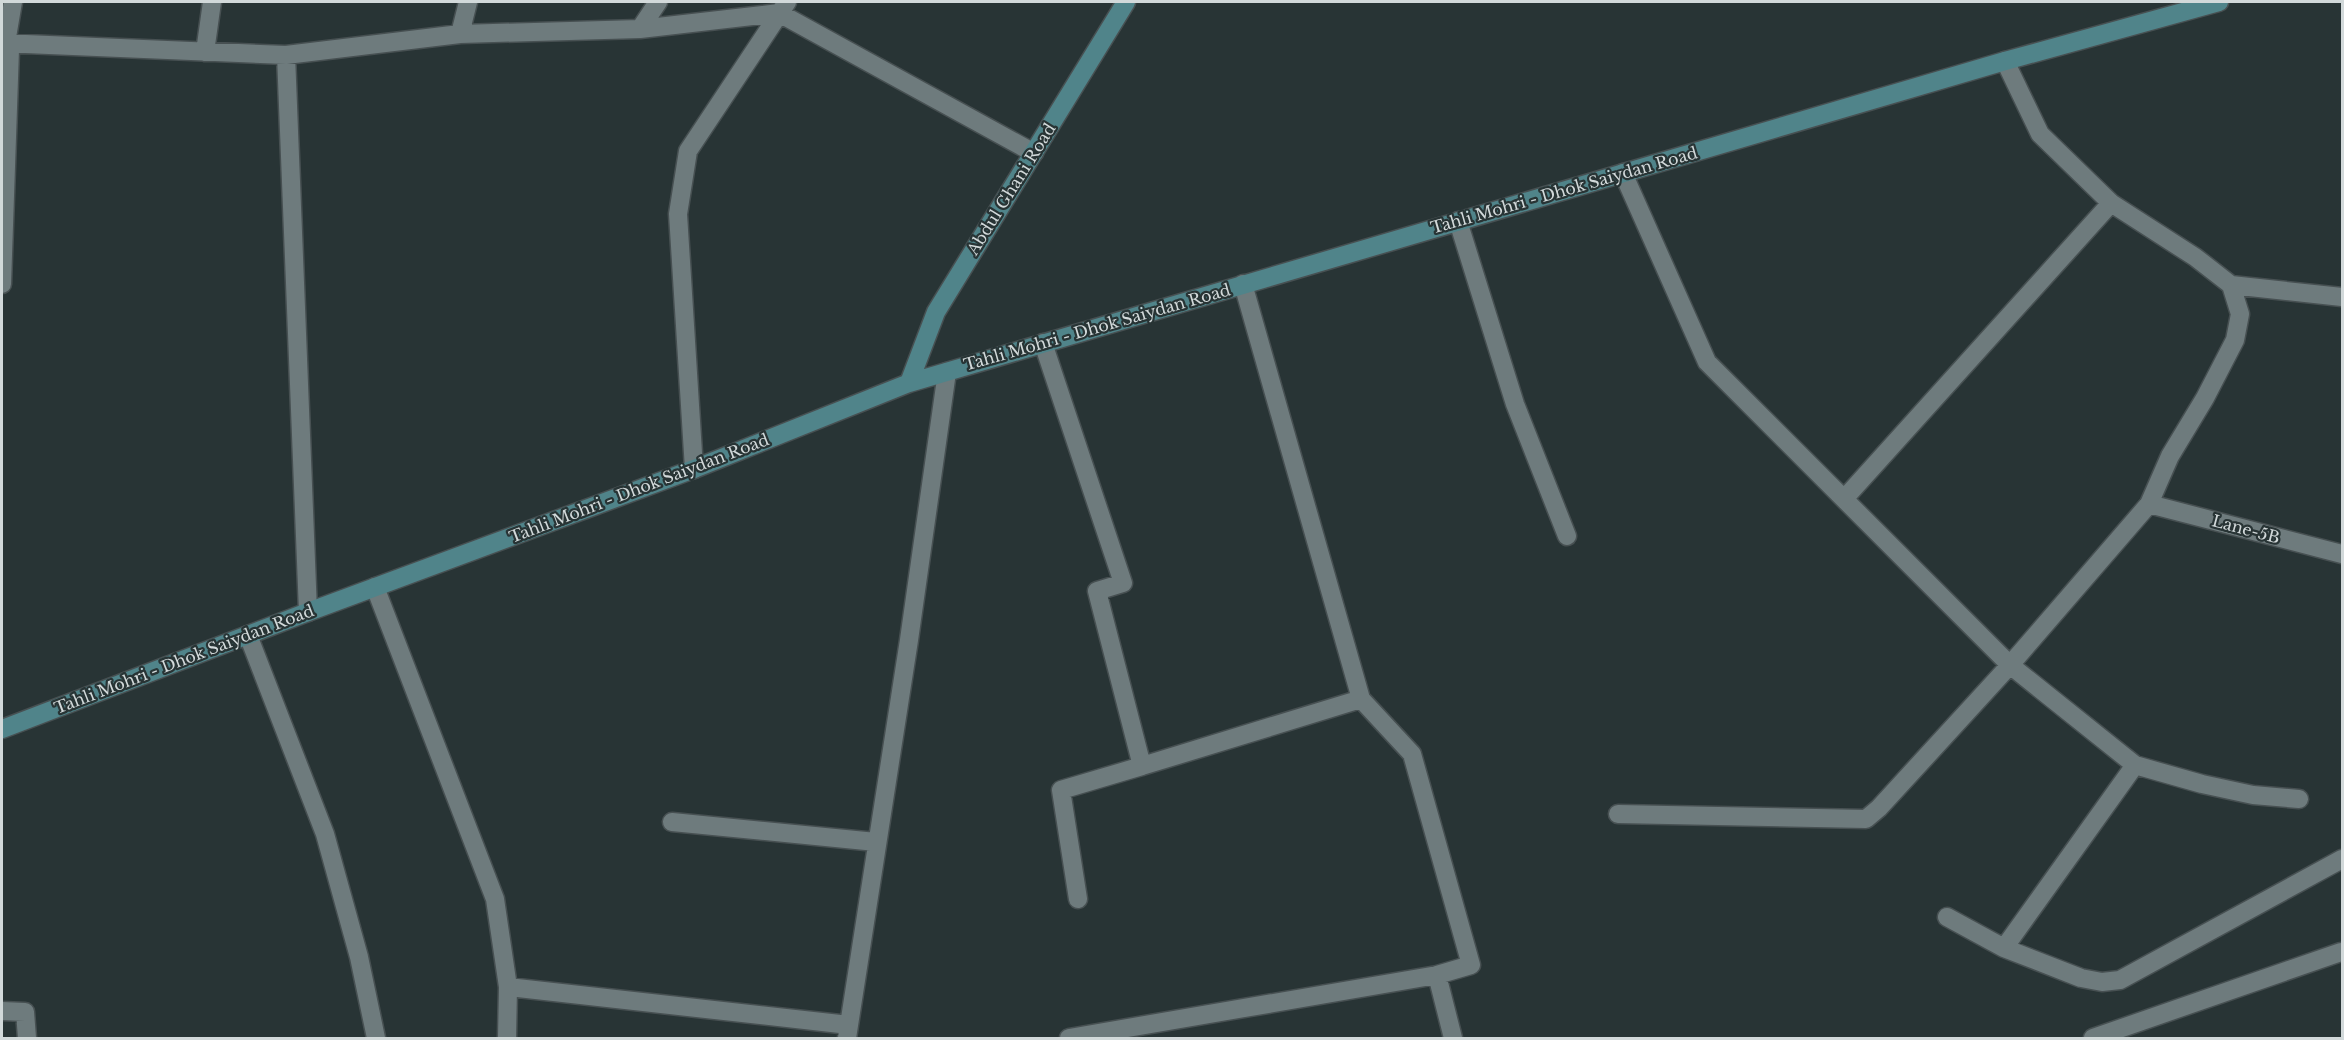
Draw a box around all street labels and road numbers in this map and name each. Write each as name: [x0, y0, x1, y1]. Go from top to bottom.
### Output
street label: Abdul Ghani Road: [962, 119, 1060, 259]
street label: Tahli Mohri - Dhok Saiydan Road: [1428, 142, 1700, 238]
street label: Tahli Mohri - Dhok Saiydan Road: [961, 279, 1233, 375]
street label: Tahli Mohri - Dhok Saiydan Road: [506, 429, 772, 547]
street label: Lane-5B: [2210, 510, 2282, 548]
street label: Tahli Mohri - Dhok Saiydan Road: [51, 600, 317, 718]

